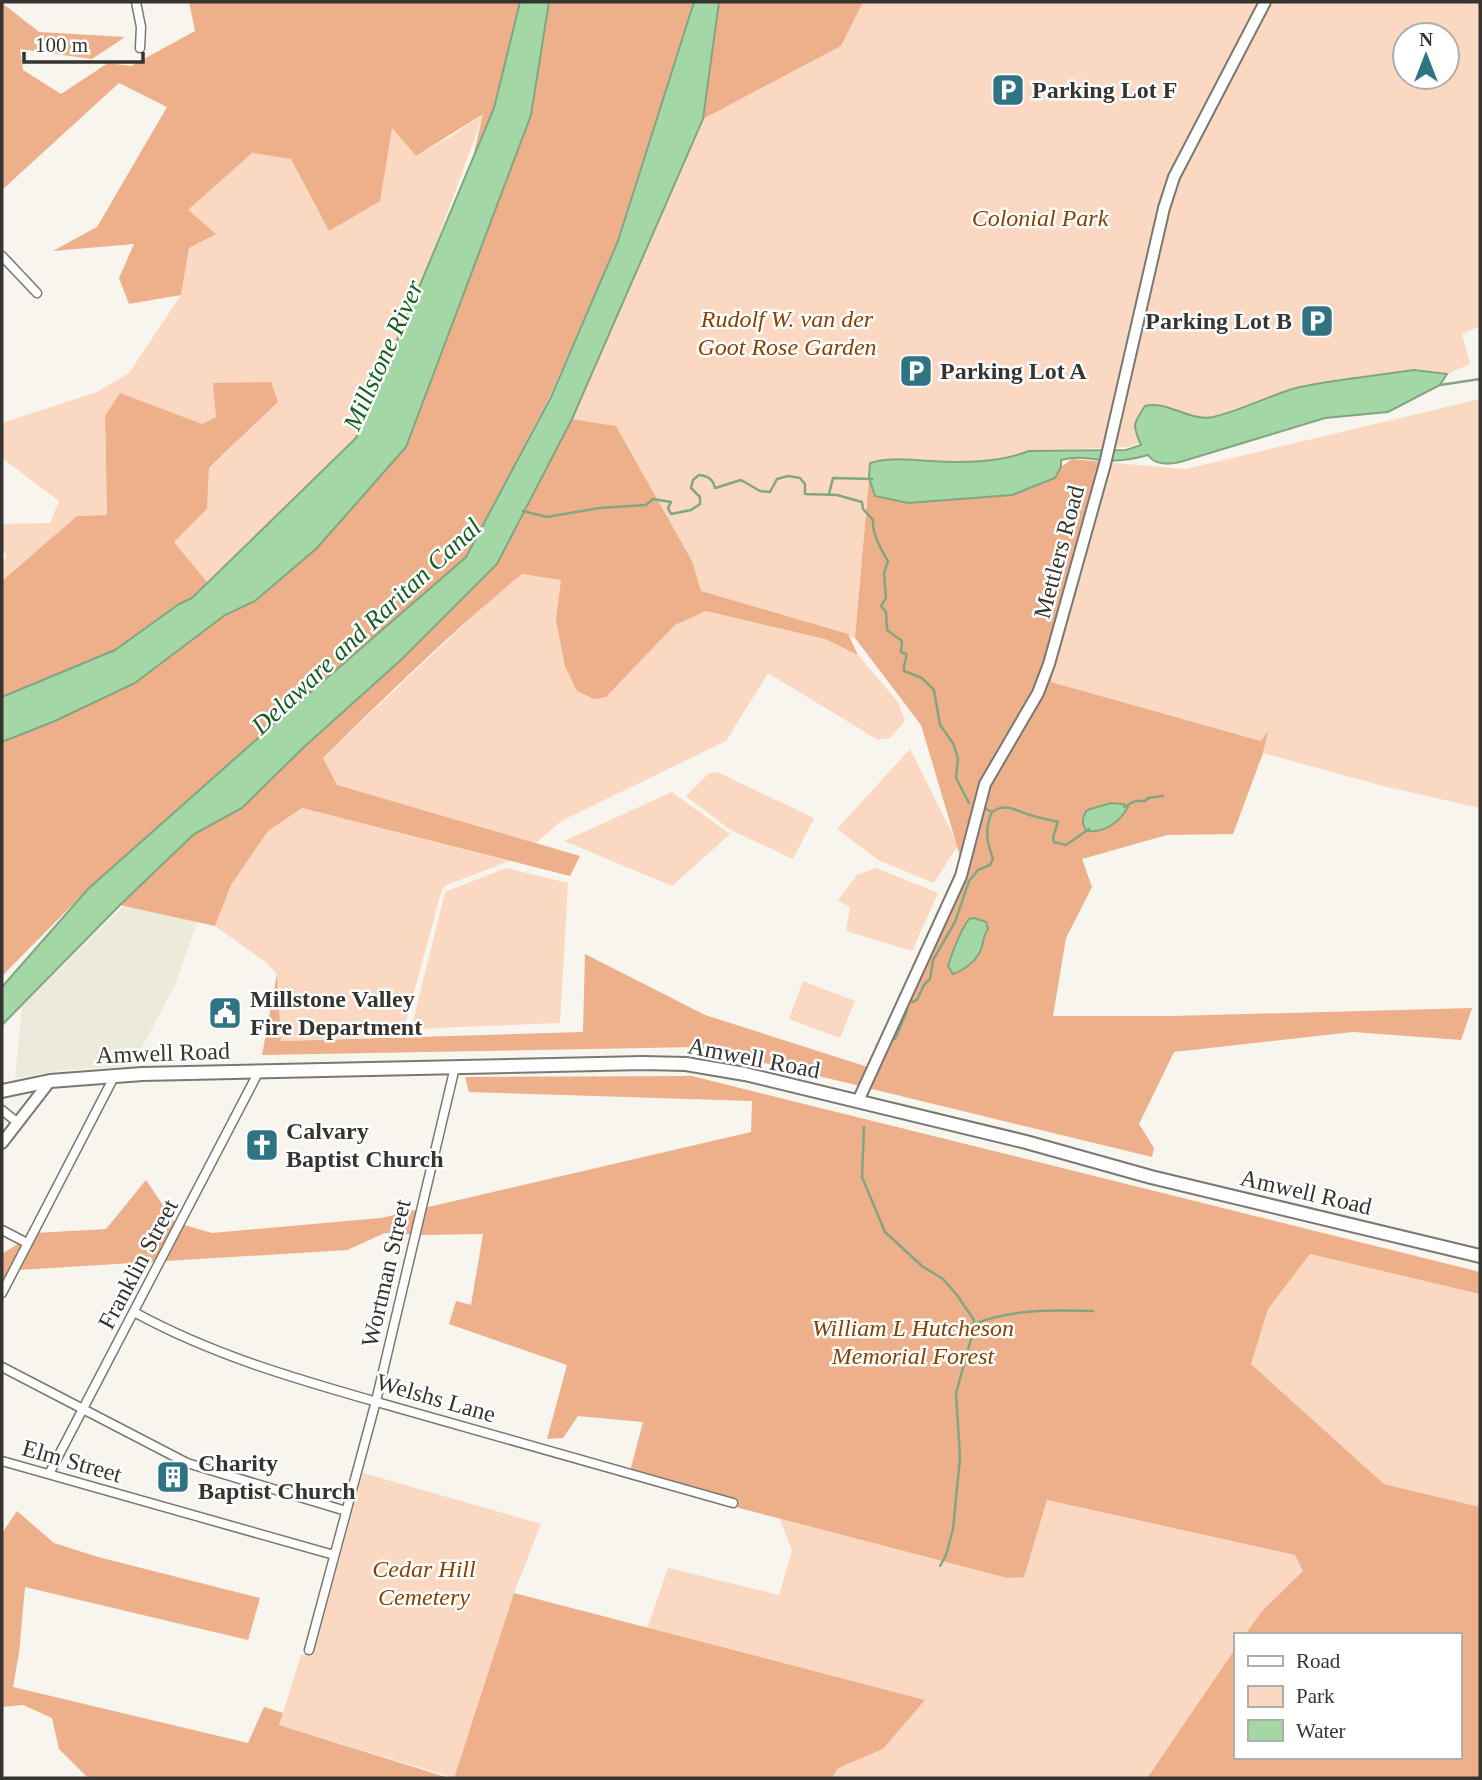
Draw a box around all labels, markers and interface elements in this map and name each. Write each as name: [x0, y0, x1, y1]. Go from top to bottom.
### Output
scale bar: [24, 21, 144, 65]
north arrow: [1391, 21, 1461, 91]
text: N: [1419, 29, 1433, 50]
text: 100 m: [35, 33, 88, 57]
parking icon: Parking Lot F: [989, 71, 1027, 109]
place label: Parking Lot F: [1032, 77, 1177, 103]
park label: Colonial Park: [972, 205, 1109, 231]
water label: Millstone River: [337, 275, 430, 436]
parking icon: Parking Lot B: [1298, 302, 1336, 340]
park label: Rudolf W. van der Goot Rose Garden: [697, 306, 877, 360]
place label: Parking Lot B: [1145, 308, 1292, 334]
parking icon: Parking Lot A: [897, 352, 935, 390]
place label: Parking Lot A: [940, 358, 1087, 384]
street label: Mettlers Road: [1029, 483, 1089, 621]
water label: Delaware and Raritan Canal: [245, 512, 487, 741]
place label: Millstone Valley Fire Department: [250, 986, 422, 1040]
public building icon: Millstone Valley Fire Department: [206, 994, 244, 1032]
street label: Amwell Road: [686, 1032, 822, 1084]
street label: Amwell Road: [96, 1038, 230, 1068]
place label: Calvary Baptist Church: [286, 1118, 444, 1172]
church icon: Calvary Baptist Church: [243, 1126, 281, 1164]
street label: Amwell Road: [1238, 1164, 1374, 1220]
street label: Franklin Street: [93, 1194, 183, 1333]
street label: Wortman Street: [356, 1196, 416, 1349]
park label: William L Hutcheson Memorial Forest: [812, 1315, 1014, 1369]
street label: Welshs Lane: [373, 1369, 499, 1427]
street label: Elm Street: [19, 1434, 125, 1488]
place label: Charity Baptist Church: [198, 1450, 356, 1504]
building icon: Charity Baptist Church: [154, 1458, 192, 1496]
park label: Cedar Hill Cemetery: [372, 1556, 476, 1610]
legend: [1234, 1633, 1461, 1759]
text: Road: [1296, 1649, 1341, 1673]
text: Park: [1296, 1684, 1335, 1708]
text: Water: [1296, 1719, 1346, 1743]

